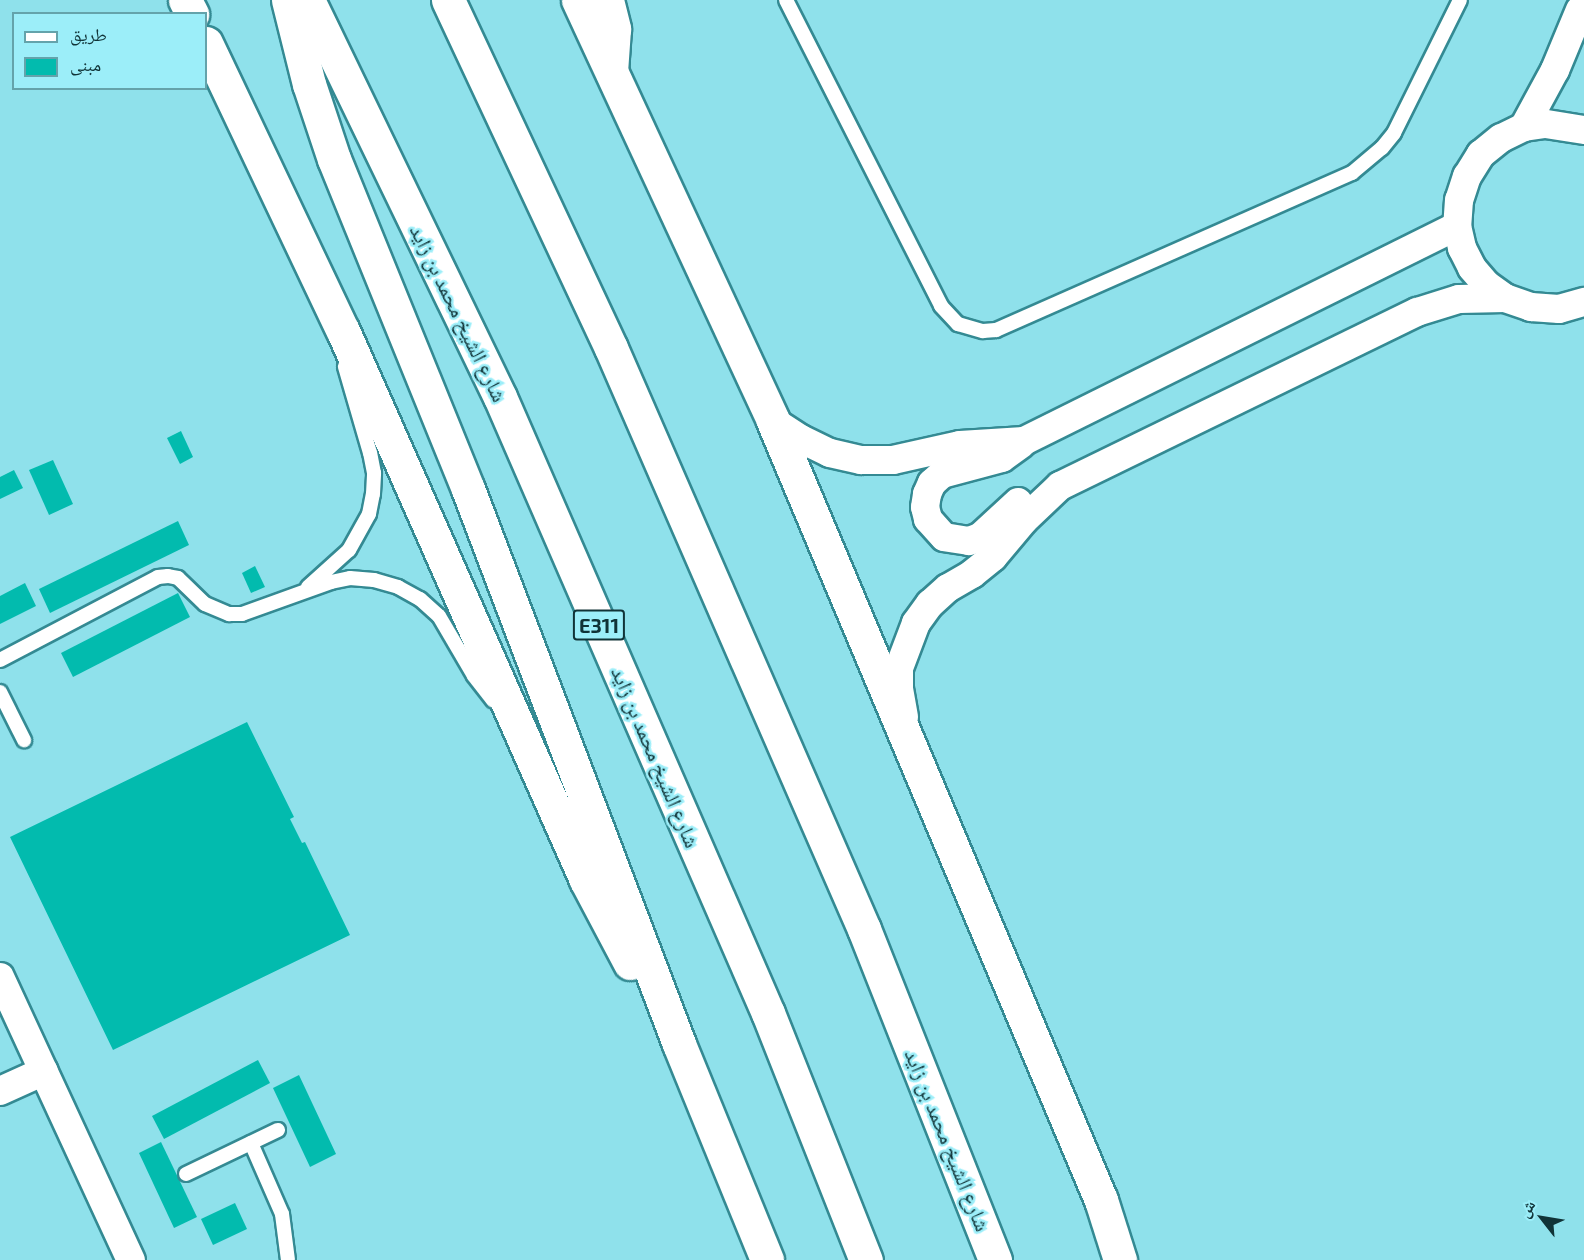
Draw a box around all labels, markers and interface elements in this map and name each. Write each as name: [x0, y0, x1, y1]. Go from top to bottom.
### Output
legend: [12, 12, 207, 90]
text: طريق: [70, 23, 107, 45]
text: مبنى: [70, 53, 101, 75]
street label: شارع الشيخ محمد بن زايد: [405, 220, 513, 406]
road number: E311: [572, 608, 626, 642]
street label: شارع الشيخ محمد بن زايد: [606, 663, 706, 851]
street label: شارع الشيخ محمد بن زايد: [900, 1045, 996, 1235]
north arrow: [1512, 1188, 1572, 1248]
text: ش: [1514, 1196, 1539, 1221]

